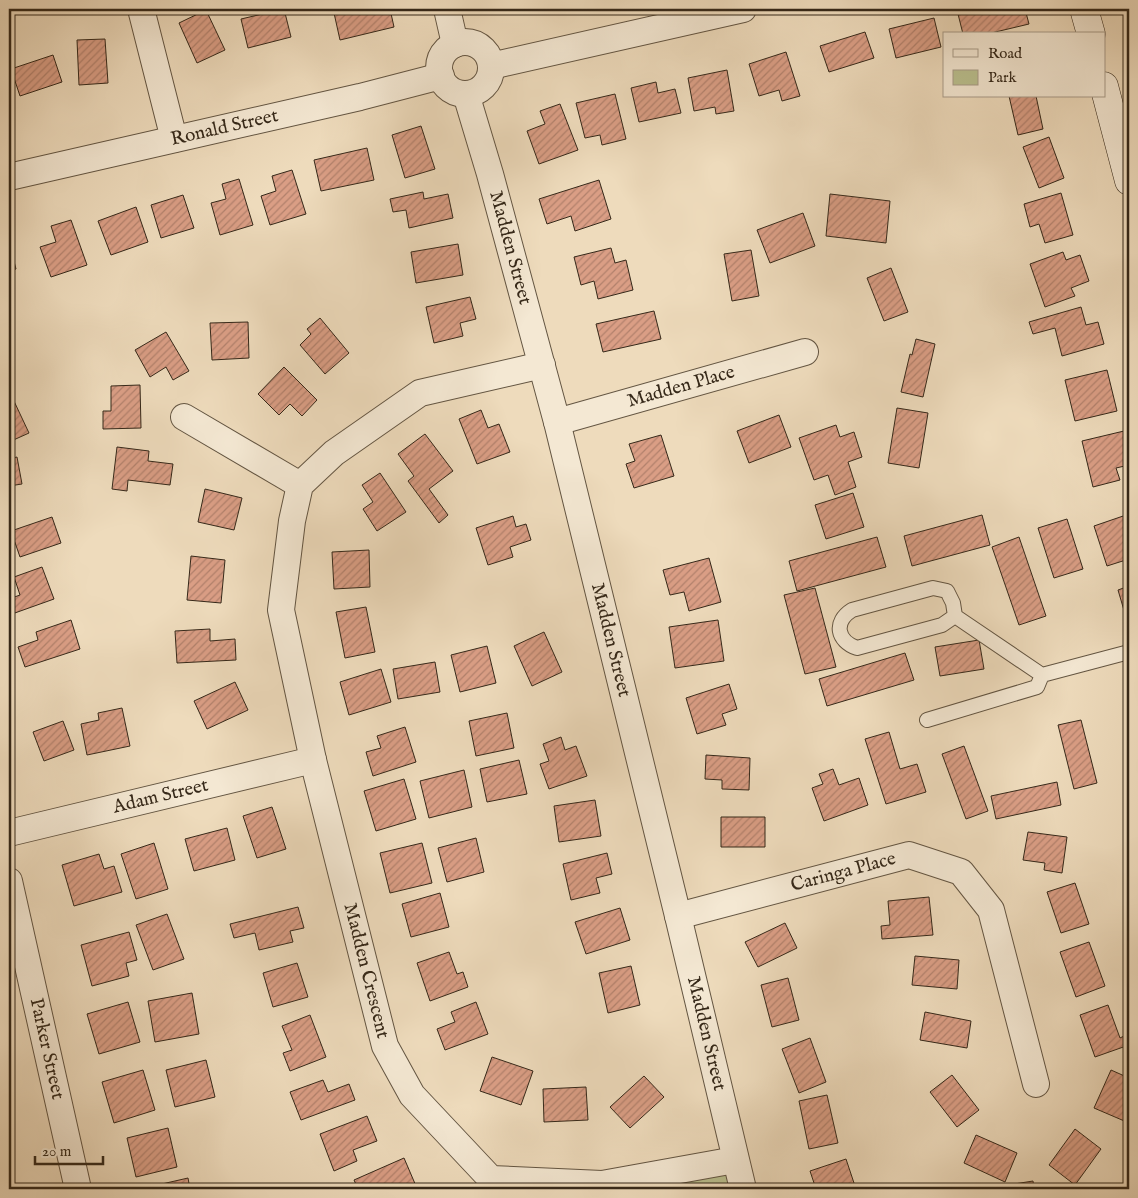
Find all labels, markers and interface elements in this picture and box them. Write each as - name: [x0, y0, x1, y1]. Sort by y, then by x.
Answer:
- legend: [943, 32, 1106, 98]
- text: Road: [988, 44, 1023, 63]
- text: Park: [988, 68, 1018, 87]
- street label: Ronald Street: [168, 104, 281, 152]
- street label: Madden Street: [483, 188, 537, 308]
- street label: Madden Place: [625, 360, 738, 414]
- street label: Madden Street: [585, 581, 636, 700]
- street label: Adam Street: [110, 773, 211, 820]
- street label: Caringa Place: [788, 847, 899, 898]
- street label: Madden Crescent: [337, 901, 395, 1041]
- street label: Madden Street: [681, 974, 731, 1094]
- street label: Parker Street: [24, 996, 70, 1102]
- scale bar: [35, 1133, 102, 1165]
- text: 20 m: [42, 1142, 72, 1161]

